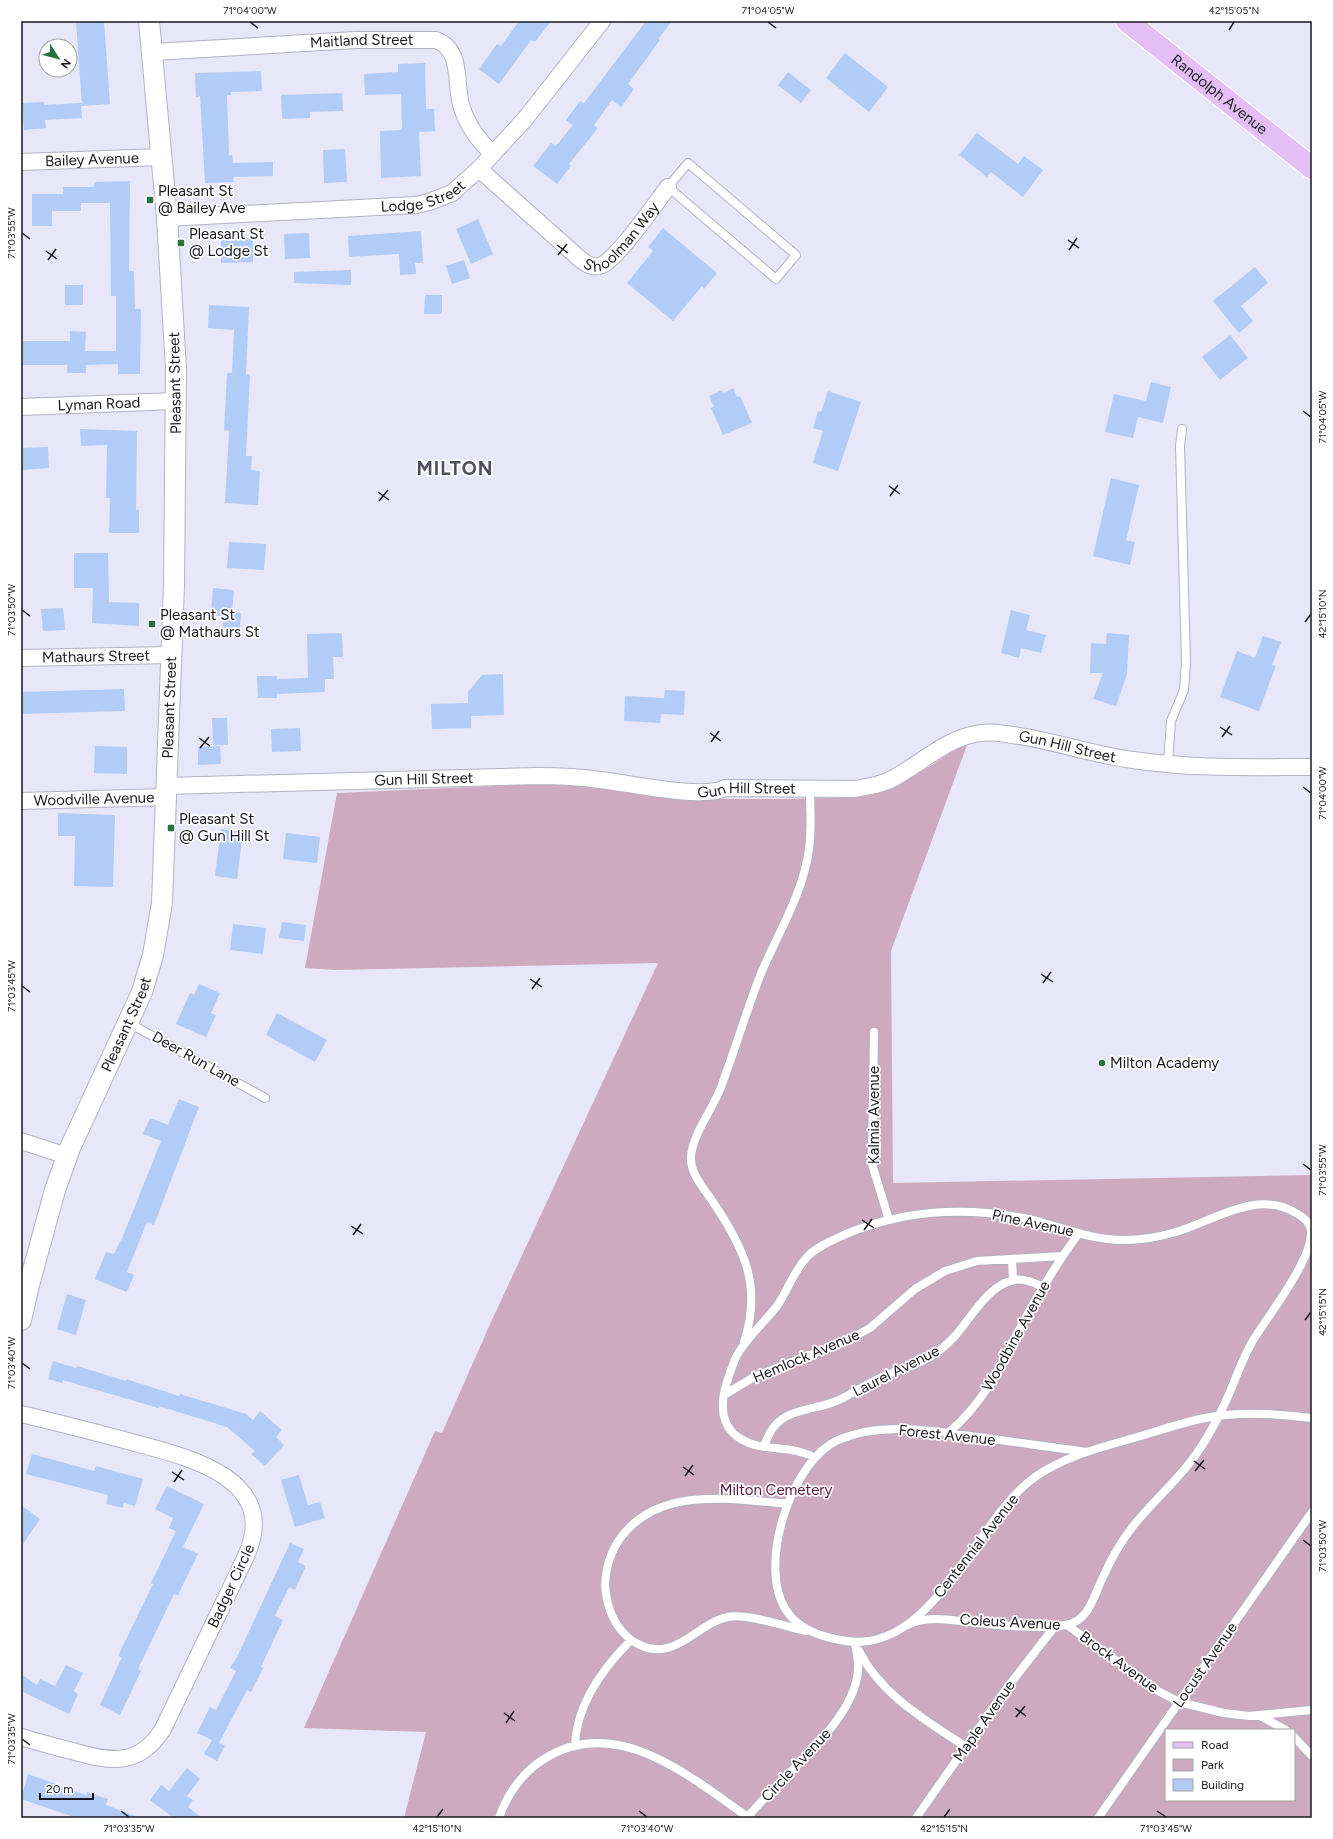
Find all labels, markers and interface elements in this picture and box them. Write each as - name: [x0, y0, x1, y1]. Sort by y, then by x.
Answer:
- text: 71°04'00"W: [223, 4, 277, 17]
- text: 71°04'05"W: [742, 4, 795, 17]
- text: 42°15'05"N: [1209, 4, 1259, 17]
- street label: Maitland Street: [309, 31, 414, 52]
- north arrow: [38, 38, 78, 78]
- street label: Randolph Avenue: [1168, 51, 1271, 138]
- text: N: [58, 56, 73, 71]
- street label: Bailey Avenue: [45, 149, 139, 170]
- street label: Lodge Street: [380, 176, 469, 216]
- place label: Pleasant St @ Bailey Ave: [158, 182, 246, 217]
- marker: Pleasant St @ Bailey Ave: [145, 195, 155, 205]
- street label: Shoolman Way: [581, 199, 663, 276]
- text: 71°03'55"W: [5, 207, 18, 259]
- place label: Pleasant St @ Lodge St: [189, 225, 269, 260]
- marker: Pleasant St @ Lodge St: [176, 238, 186, 248]
- street label: Pleasant Street: [165, 331, 185, 434]
- text: 71°04'05"W: [1316, 390, 1329, 443]
- street label: Lyman Road: [57, 393, 141, 415]
- district label: MILTON: [416, 457, 494, 480]
- text: 71°03'50"W: [5, 584, 18, 636]
- text: 42°15'10"N: [1316, 590, 1329, 638]
- place label: Pleasant St @ Mathaurs St: [160, 606, 260, 641]
- marker: Pleasant St @ Mathaurs St: [147, 619, 157, 629]
- street label: Mathaurs Street: [42, 646, 151, 667]
- street label: Pleasant Street: [158, 656, 180, 759]
- street label: Gun Hill Street: [1018, 727, 1118, 766]
- text: 71°04'00"W: [1316, 766, 1329, 820]
- street label: Gun Hill Street: [374, 769, 474, 789]
- street label: Gun Hill Street: [697, 779, 796, 801]
- street label: Woodville Avenue: [33, 788, 155, 810]
- place label: Pleasant St @ Gun Hill St: [179, 810, 270, 845]
- marker: Pleasant St @ Gun Hill St: [166, 823, 176, 833]
- text: 71°03'45"W: [5, 960, 18, 1012]
- street label: Pleasant Street: [97, 974, 155, 1075]
- street label: Deer Run Lane: [149, 1028, 243, 1090]
- place label: Milton Academy: [1110, 1054, 1219, 1072]
- marker: Milton Academy: [1097, 1058, 1107, 1068]
- street label: Kalmia Avenue: [865, 1066, 883, 1164]
- text: 71°03'55"W: [1316, 1144, 1329, 1196]
- street label: Pine Avenue: [990, 1206, 1076, 1240]
- street label: Woodbine Avenue: [978, 1278, 1054, 1394]
- text: 42°15'15"N: [1316, 1288, 1329, 1336]
- street label: Hemlock Avenue: [750, 1325, 862, 1387]
- text: 71°03'40"W: [5, 1336, 18, 1389]
- street label: Laurel Avenue: [850, 1341, 942, 1401]
- street label: Forest Avenue: [898, 1421, 996, 1449]
- park label: Milton Cemetery: [720, 1481, 832, 1499]
- street label: Centennial Avenue: [930, 1490, 1022, 1602]
- text: 71°03'50"W: [1316, 1520, 1329, 1572]
- street label: Badger Circle: [204, 1541, 258, 1631]
- street label: Coleus Avenue: [959, 1610, 1061, 1634]
- street label: Locust Avenue: [1169, 1619, 1241, 1711]
- street label: Brock Avenue: [1076, 1627, 1162, 1697]
- street label: Maple Avenue: [949, 1677, 1019, 1765]
- text: 71°03'35"W: [5, 1713, 18, 1765]
- street label: Circle Avenue: [758, 1725, 834, 1805]
- legend: [1165, 1729, 1295, 1801]
- text: Road: [1201, 1738, 1229, 1752]
- text: Park: [1201, 1758, 1224, 1772]
- scale bar: [40, 1775, 93, 1801]
- text: Building: [1201, 1778, 1244, 1792]
- text: 20 m: [46, 1782, 74, 1796]
- text: 71°03'35"W: [103, 1822, 155, 1835]
- text: 42°15'10"N: [413, 1822, 461, 1835]
- text: 71°03'40"W: [621, 1822, 674, 1835]
- text: 42°15'15"N: [920, 1822, 968, 1835]
- text: 71°03'45"W: [1140, 1822, 1192, 1835]

